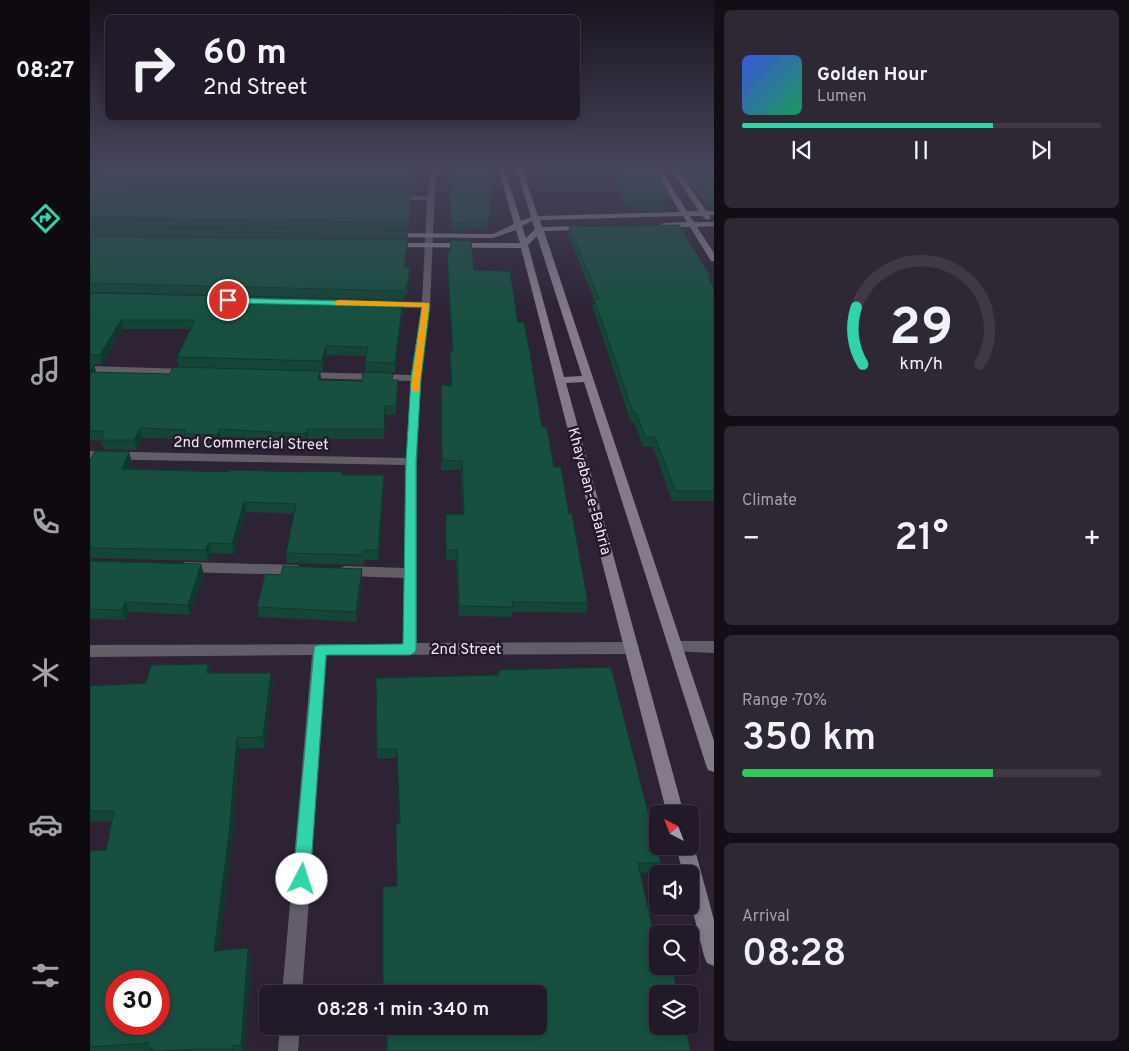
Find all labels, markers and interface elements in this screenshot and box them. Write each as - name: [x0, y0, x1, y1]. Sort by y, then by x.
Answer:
- text: 60 m: [203, 32, 287, 76]
- icon: right: [120, 35, 185, 100]
- text: 08:27: [16, 58, 74, 85]
- text: Golden Hour: [817, 63, 928, 87]
- text: 2nd Street: [203, 75, 307, 102]
- text: Lumen: [817, 87, 867, 107]
- icon: previous: [788, 136, 816, 164]
- icon: pause: [907, 136, 935, 164]
- icon: next: [1027, 136, 1055, 164]
- icon: directions: [28, 201, 63, 236]
- pin: [207, 279, 249, 321]
- icon: arrive: [214, 286, 242, 314]
- text: 29: [890, 297, 953, 363]
- icon: music: [28, 353, 63, 388]
- text: km/h: [900, 353, 943, 376]
- street label: Khayaban-e-Bahria: [562, 426, 615, 557]
- street label: 2nd Commercial Street: [173, 434, 329, 455]
- text: Climate: [742, 491, 797, 511]
- icon: phone: [28, 504, 63, 539]
- text: 21°: [895, 515, 948, 564]
- text: −: [742, 522, 760, 558]
- text: +: [1083, 522, 1101, 558]
- street label: 2nd Street: [430, 641, 502, 660]
- icon: climate: [28, 655, 63, 690]
- text: Range · 70%: [742, 691, 827, 711]
- text: 350 km: [742, 715, 876, 764]
- north arrow: [649, 805, 699, 855]
- map controls: [649, 805, 699, 1035]
- icon: car: [28, 807, 63, 842]
- position arrow: [275, 852, 327, 904]
- button: sound: [649, 865, 699, 915]
- text: Arrival: [742, 907, 790, 927]
- button: search: [649, 925, 699, 975]
- text: 08:28: [742, 931, 846, 980]
- icon: filters: [28, 958, 63, 993]
- speed limit sign: 30: [105, 970, 170, 1035]
- button: layers: [649, 985, 699, 1035]
- text: 08:28 · 1 min · 340 m: [317, 998, 489, 1022]

